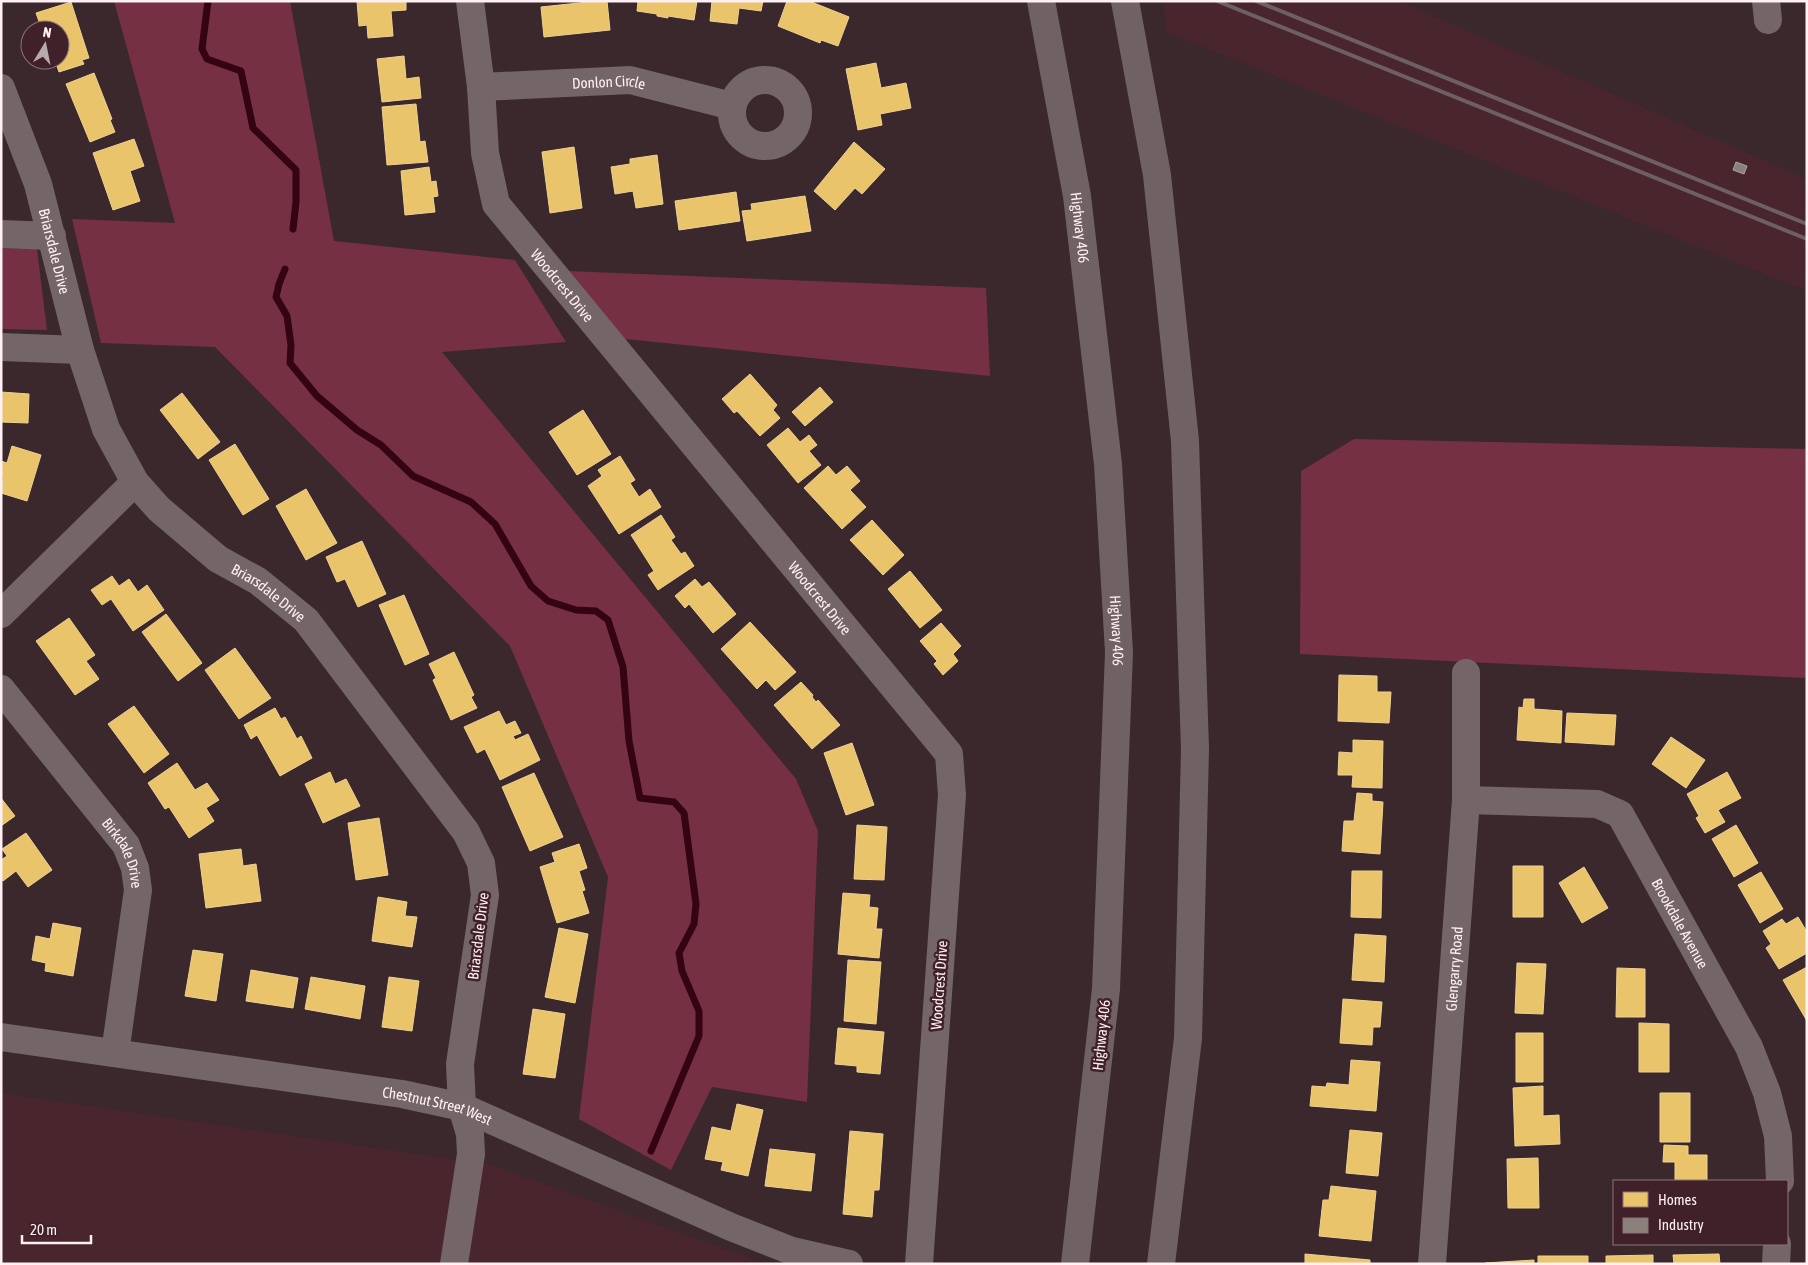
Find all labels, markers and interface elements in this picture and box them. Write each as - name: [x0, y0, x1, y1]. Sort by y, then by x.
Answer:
- north arrow: [20, 20, 70, 70]
- text: N: [42, 24, 53, 41]
- street label: Donlon Circle: [572, 72, 648, 92]
- street label: Highway 406: [1068, 191, 1093, 264]
- street label: Briarsdale Drive: [36, 206, 74, 296]
- street label: Woodcrest Drive: [528, 245, 598, 325]
- street label: Woodcrest Drive: [785, 558, 855, 638]
- street label: Briarsdale Drive: [229, 560, 309, 625]
- street label: Highway 406: [1107, 595, 1127, 666]
- street label: Birkdale Drive: [99, 814, 146, 889]
- street label: Brookdale Avenue: [1649, 875, 1712, 971]
- street label: Briarsdale Drive: [464, 891, 492, 980]
- street label: Glengarry Road: [1442, 926, 1465, 1012]
- street label: Woodcrest Drive: [927, 940, 951, 1030]
- street label: Highway 406: [1089, 999, 1113, 1071]
- street label: Chestnut Street West: [381, 1083, 495, 1128]
- legend: [1613, 1180, 1788, 1245]
- text: Homes: [1658, 1191, 1697, 1208]
- scale bar: [22, 1212, 91, 1244]
- text: Industry: [1658, 1216, 1704, 1233]
- text: 20 m: [30, 1221, 57, 1238]

